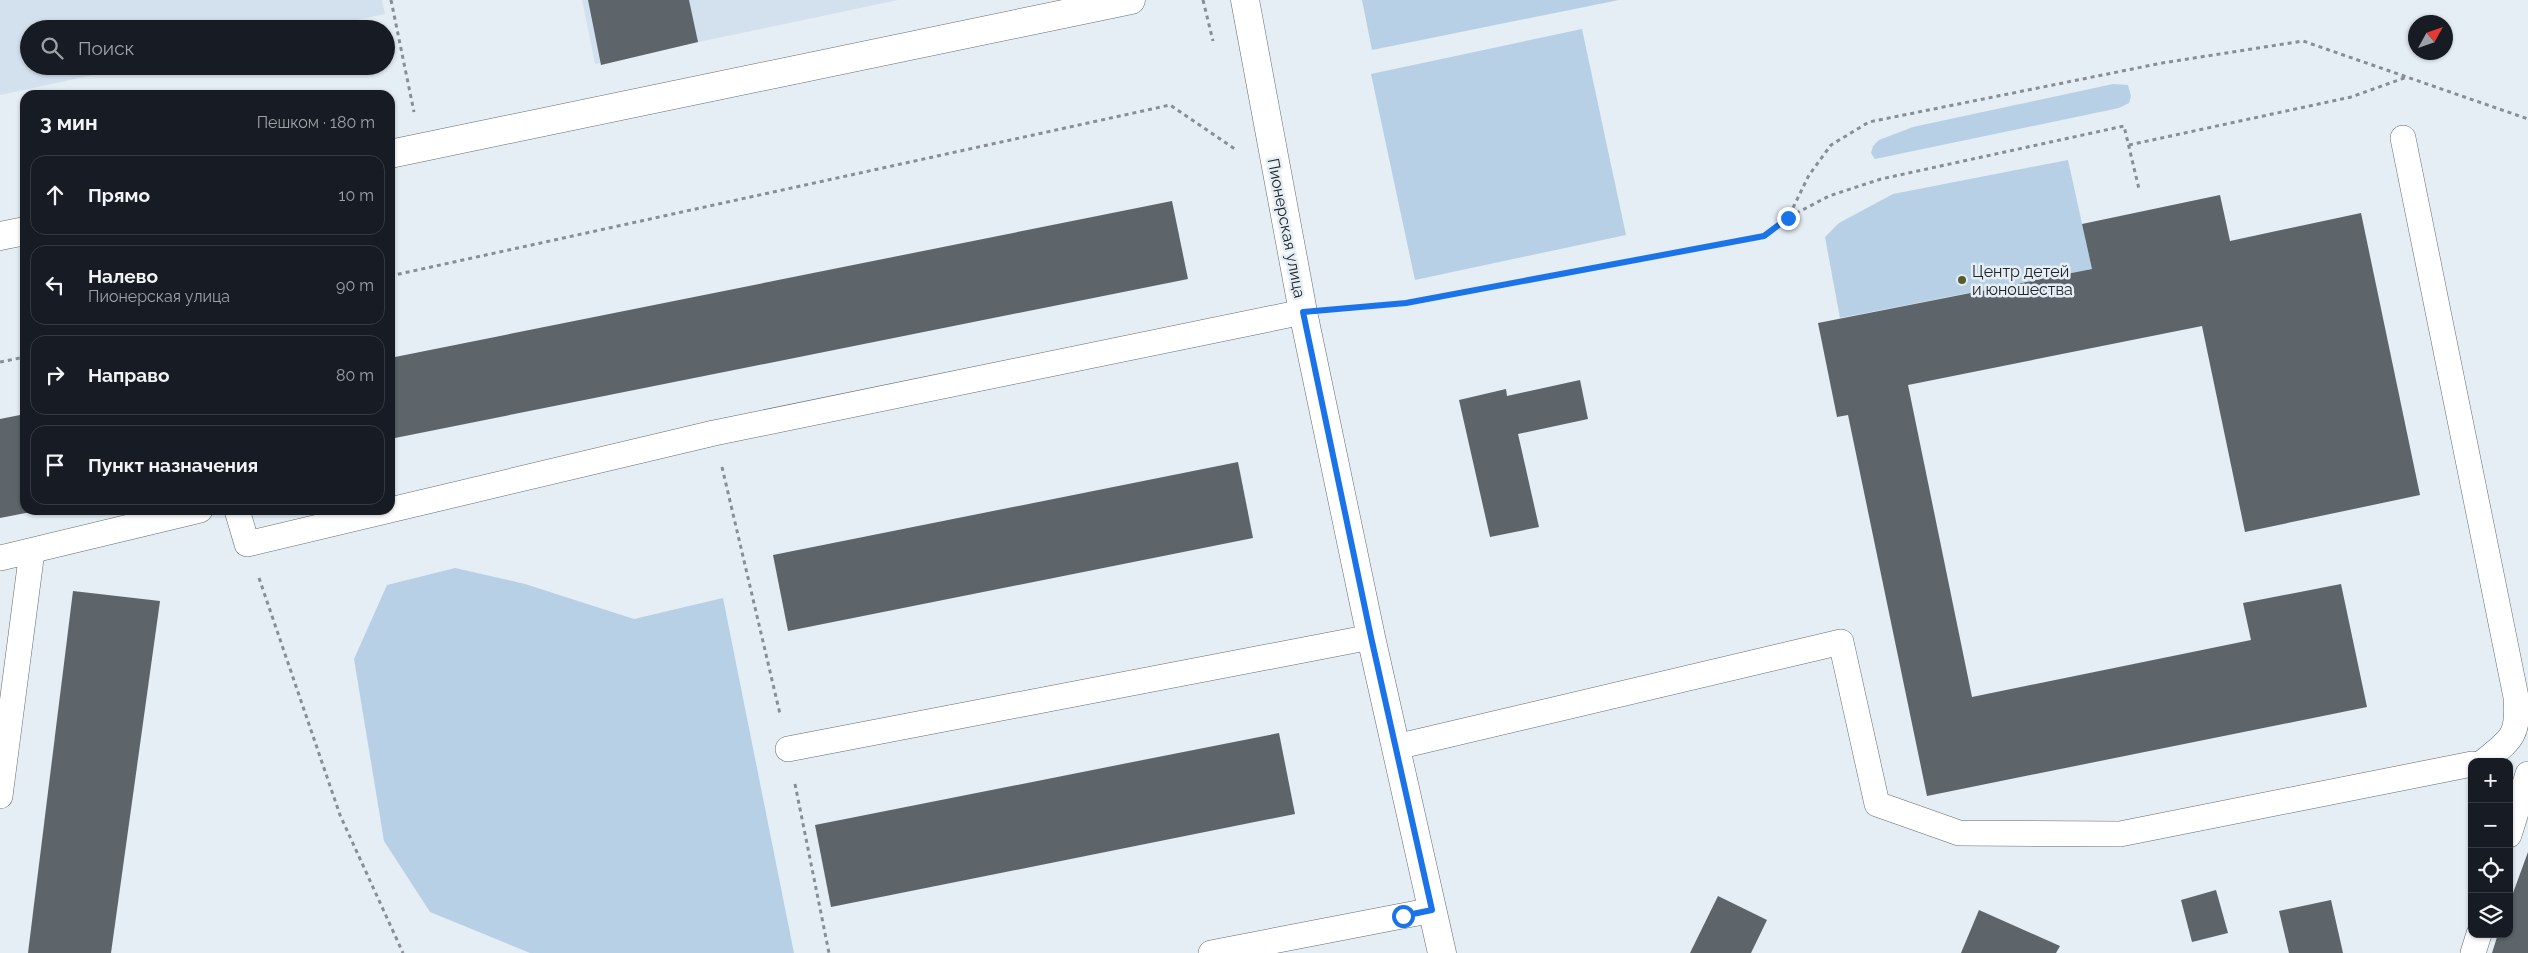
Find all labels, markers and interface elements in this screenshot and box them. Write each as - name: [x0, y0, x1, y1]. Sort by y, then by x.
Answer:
- north arrow: [2408, 15, 2453, 60]
- search box: [20, 20, 395, 75]
- icon: search: [38, 34, 66, 62]
- text: Поиск: [78, 37, 134, 59]
- text: 3 мин: [40, 110, 98, 135]
- text: Пешком · 180 m: [257, 113, 375, 132]
- street label: Пионерская улица: [1264, 157, 1309, 300]
- icon: ahead: [41, 181, 69, 209]
- text: Прямо: [88, 184, 150, 206]
- text: 10 m: [339, 186, 374, 205]
- route end: [1777, 207, 1800, 230]
- place label: Центр детей и юношества: [1972, 262, 2073, 299]
- text: Налево: [88, 265, 158, 287]
- icon: left: [41, 271, 69, 299]
- marker: Центр детей и юношества: [1956, 274, 1968, 286]
- text: 90 m: [336, 276, 374, 295]
- text: Пионерская улица: [88, 287, 230, 306]
- icon: right: [41, 361, 69, 389]
- text: Направо: [88, 364, 169, 386]
- text: 80 m: [336, 366, 374, 385]
- icon: arrive: [41, 451, 69, 479]
- text: Пункт назначения: [88, 454, 258, 476]
- map controls: [2468, 758, 2513, 938]
- button: +: [2468, 758, 2513, 803]
- button: −: [2468, 803, 2513, 848]
- button: locate: [2468, 848, 2513, 893]
- button: layers: [2468, 893, 2513, 938]
- route start: [1392, 905, 1415, 928]

